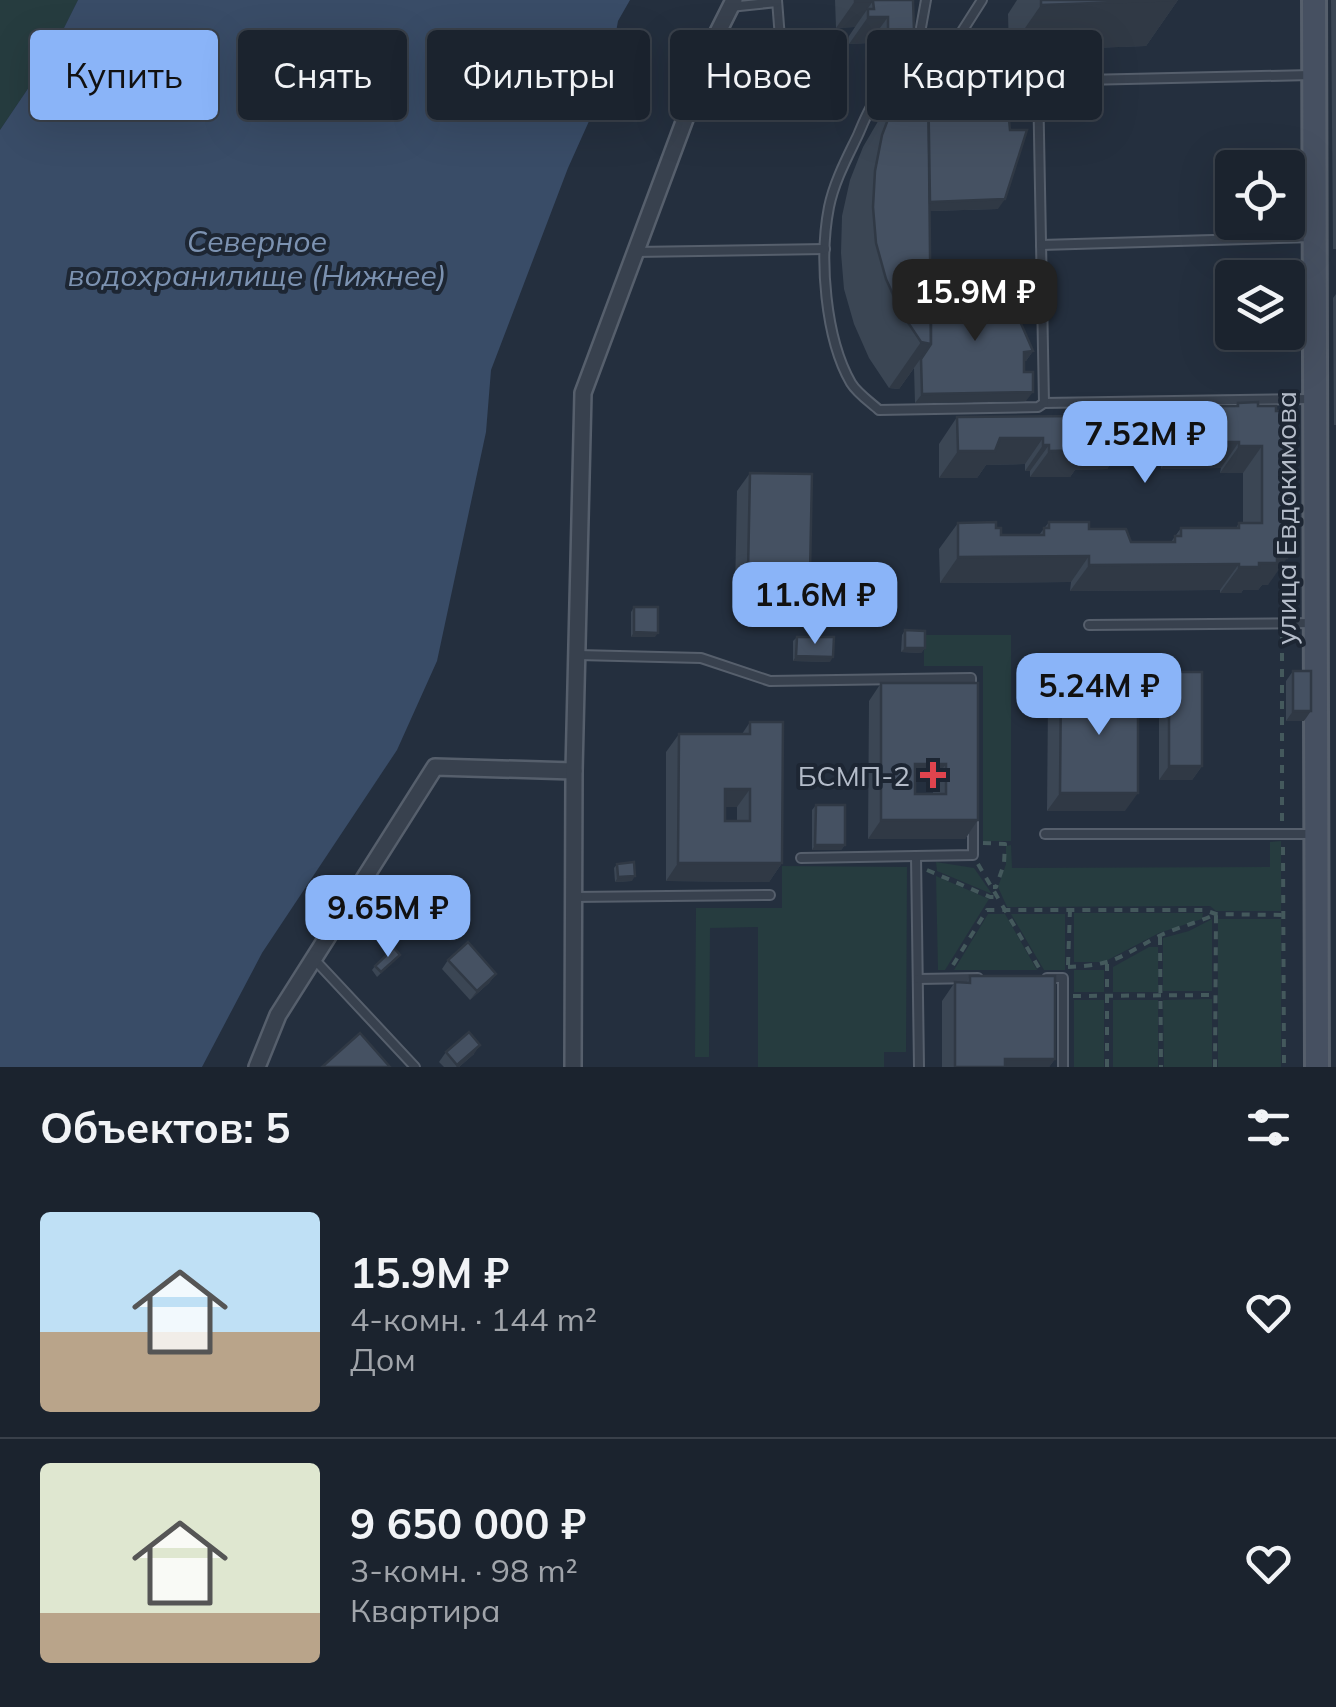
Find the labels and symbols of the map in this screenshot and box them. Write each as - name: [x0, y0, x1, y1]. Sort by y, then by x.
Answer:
- water label: Северное водохранилище (Нижнее): [68, 222, 446, 294]
- pin: 15.9M ₽: [883, 259, 1067, 344]
- street label: улица Евдокимова: [1268, 391, 1303, 645]
- pin: 7.52M ₽: [1053, 401, 1237, 486]
- pin: 11.6M ₽: [723, 562, 907, 647]
- pin: 5.24M ₽: [1007, 653, 1191, 738]
- place label: БСМП-2: [798, 758, 910, 793]
- marker: БСМП-2: [920, 762, 946, 788]
- pin: 9.65M ₽: [296, 875, 480, 960]

